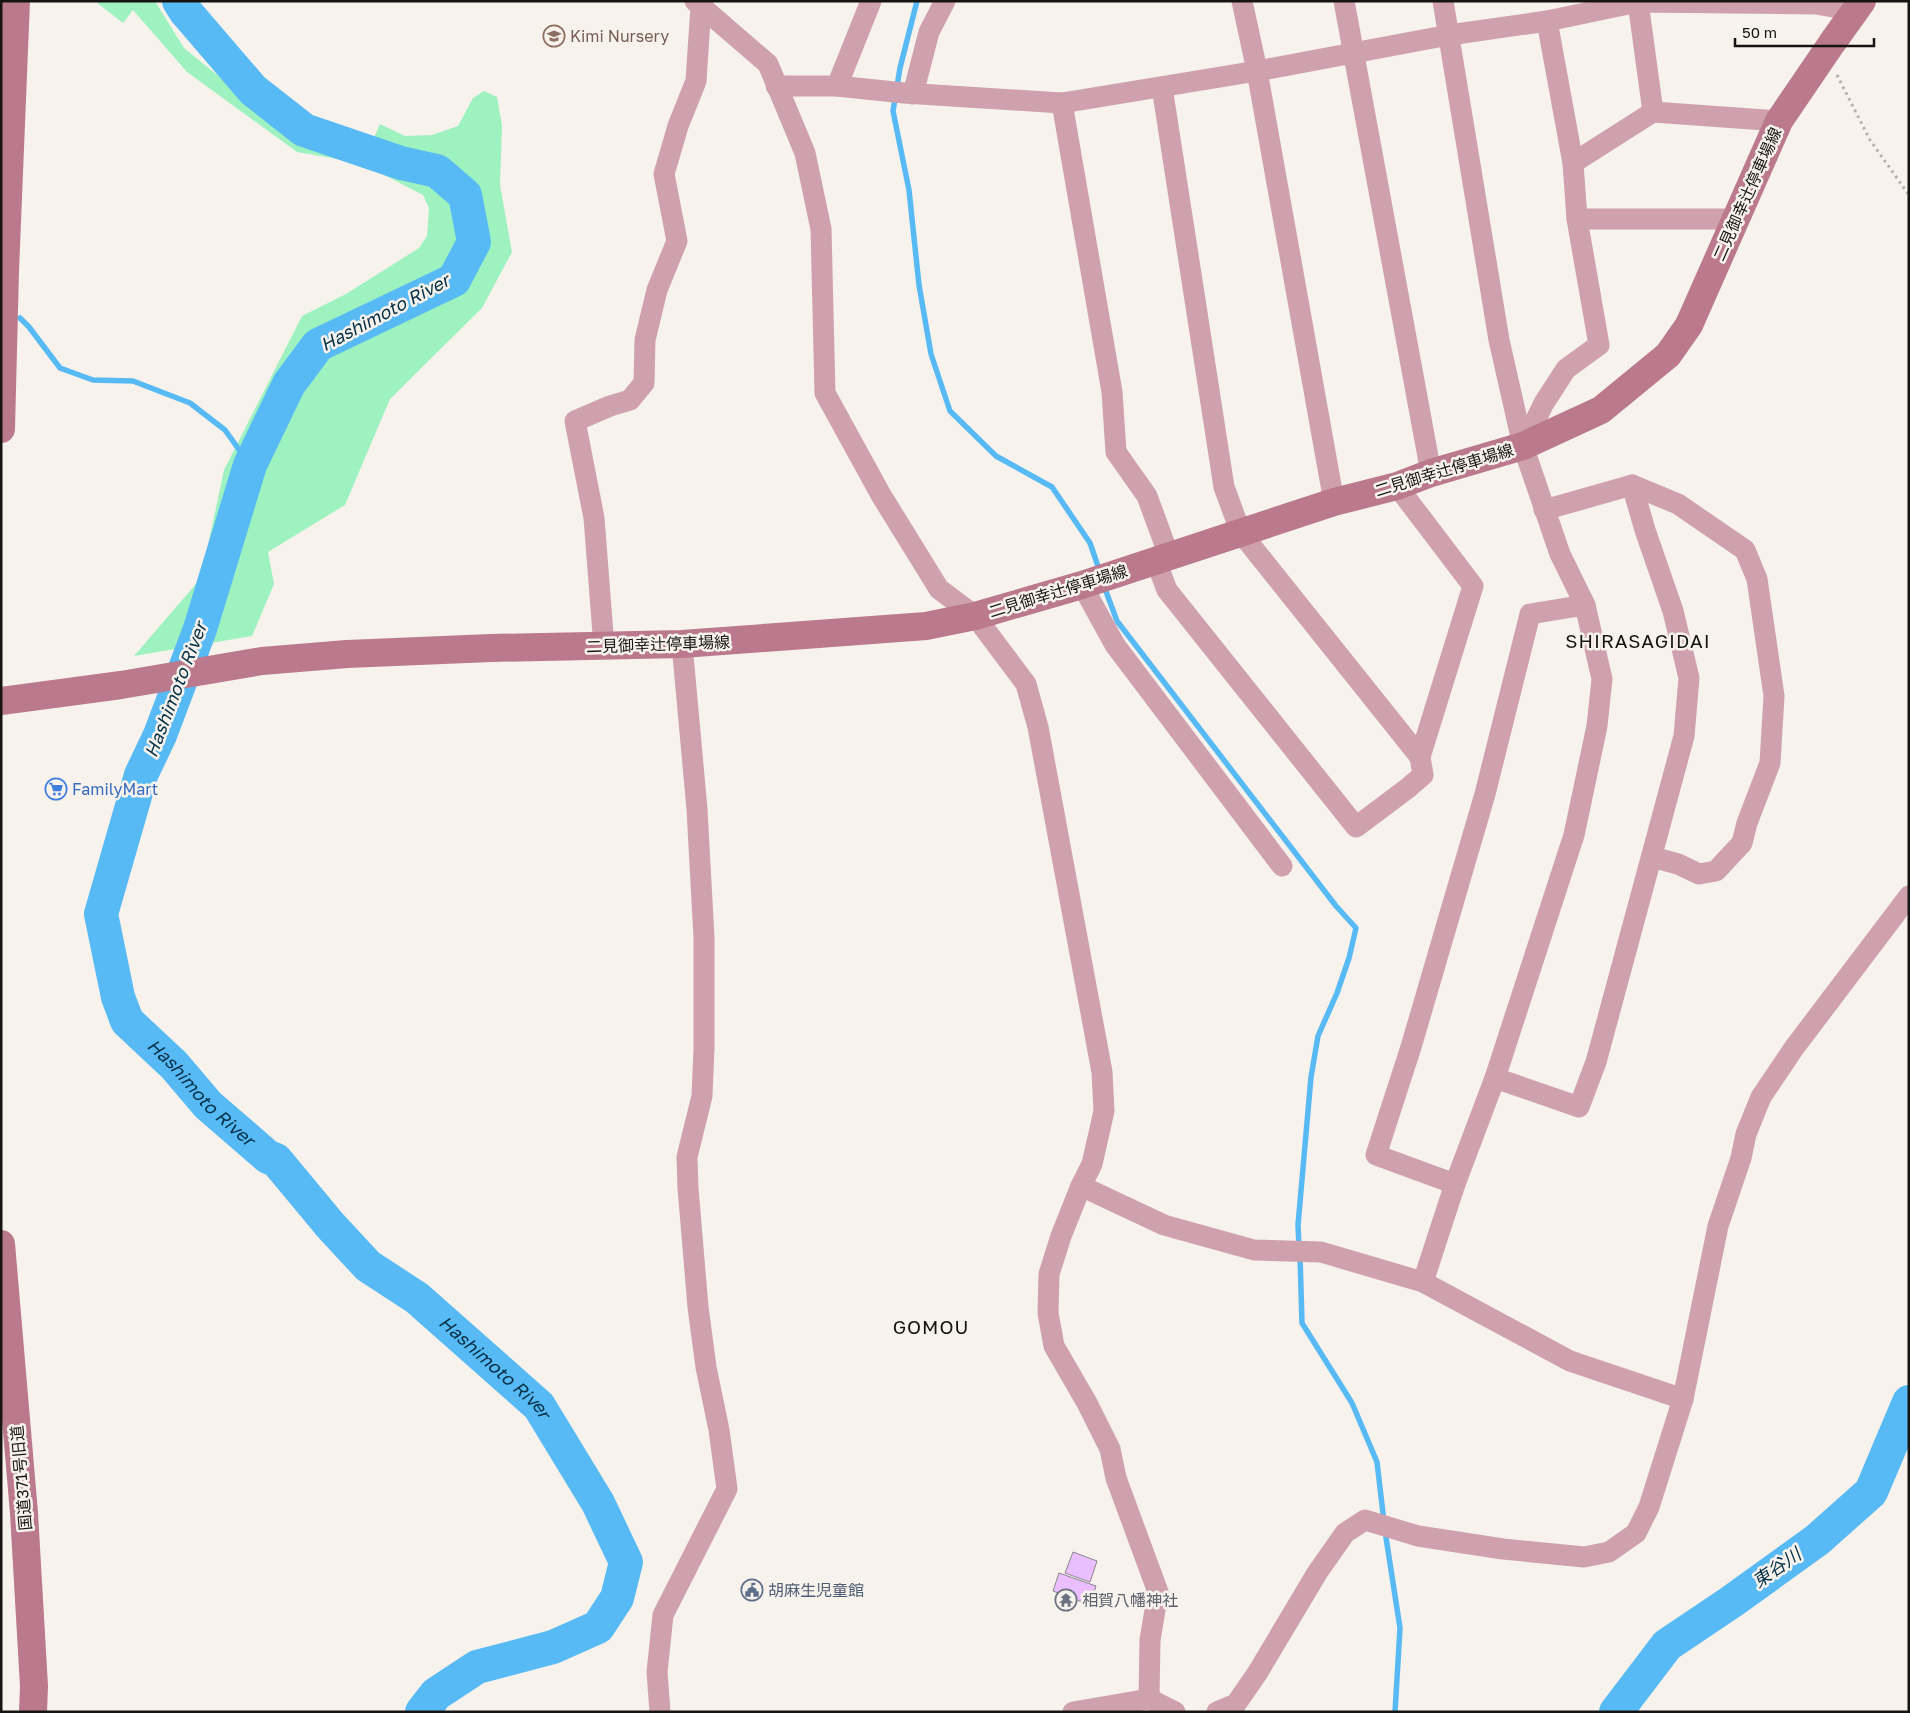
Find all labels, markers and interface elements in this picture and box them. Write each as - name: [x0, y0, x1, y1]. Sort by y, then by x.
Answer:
- scale bar: [1735, 15, 1874, 47]
- text: 50 m: [1742, 23, 1777, 41]
- school or university icon: Kimi Nursery: [542, 24, 566, 48]
- place label: Kimi Nursery: [570, 26, 669, 46]
- street label: 二見御幸辻停車場線: [1709, 124, 1785, 264]
- water label: Hashimoto River: [316, 267, 455, 355]
- street label: 二見御幸辻停車場線: [1372, 439, 1516, 501]
- street label: 二見御幸辻停車場線: [986, 560, 1130, 622]
- water label: Hashimoto River: [139, 616, 212, 760]
- district label: SHIRASAGIDAI: [1565, 629, 1711, 652]
- street label: 二見御幸辻停車場線: [586, 631, 730, 657]
- supermarket icon: FamilyMart: [44, 777, 68, 801]
- place label: FamilyMart: [72, 779, 158, 799]
- water label: Hashimoto River: [143, 1034, 262, 1152]
- water label: Hashimoto River: [435, 1311, 557, 1425]
- district label: GOMOU: [893, 1315, 969, 1338]
- street label: 国道371号旧道: [6, 1425, 36, 1531]
- water label: 東谷川: [1748, 1542, 1806, 1592]
- public building icon: 胡麻生児童館: [740, 1578, 764, 1602]
- place label: 胡麻生児童館: [768, 1580, 864, 1600]
- temple icon: 相賀八幡神社: [1054, 1588, 1078, 1612]
- place label: 相賀八幡神社: [1082, 1590, 1178, 1610]

